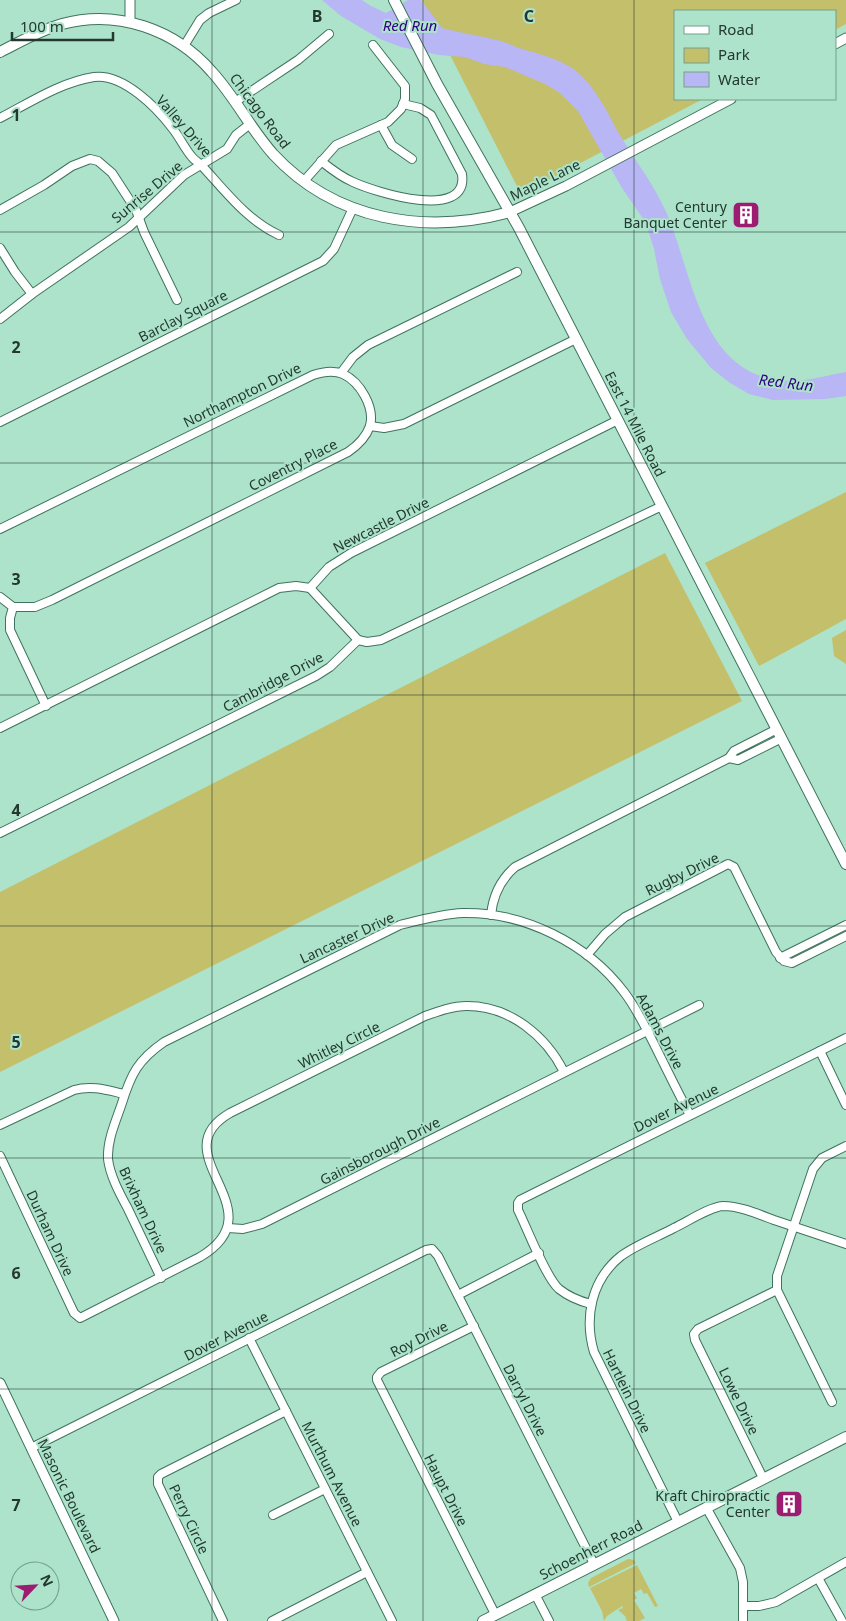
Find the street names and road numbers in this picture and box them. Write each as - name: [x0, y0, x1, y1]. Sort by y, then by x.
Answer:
- street label: Chicago Road: [226, 69, 295, 152]
- street label: Valley Drive: [152, 91, 217, 161]
- street label: Maple Lane: [506, 154, 583, 205]
- street label: Sunrise Drive: [107, 156, 186, 227]
- street label: Barclay Square: [135, 285, 231, 346]
- street label: Northampton Drive: [180, 358, 304, 431]
- street label: East 14 Mile Road: [601, 368, 670, 480]
- street label: Coventry Place: [245, 434, 340, 495]
- street label: Newcastle Drive: [330, 492, 432, 557]
- street label: Cambridge Drive: [219, 647, 326, 716]
- street label: Rugby Drive: [642, 847, 722, 900]
- street label: Lancaster Drive: [296, 907, 397, 968]
- street label: Adams Drive: [632, 989, 688, 1072]
- street label: Whitley Circle: [295, 1017, 383, 1072]
- street label: Dover Avenue: [630, 1079, 721, 1136]
- street label: Gainsborough Drive: [317, 1112, 443, 1189]
- street label: Brixham Drive: [115, 1163, 172, 1256]
- street label: Durham Drive: [22, 1187, 79, 1279]
- street label: Dover Avenue: [180, 1306, 271, 1365]
- street label: Roy Drive: [387, 1316, 451, 1361]
- street label: Hartlein Drive: [599, 1346, 656, 1436]
- street label: Darryl Drive: [499, 1360, 552, 1439]
- street label: Lowe Drive: [715, 1364, 764, 1438]
- street label: Murthum Avenue: [298, 1418, 367, 1530]
- street label: Masonic Boulevard: [34, 1435, 105, 1556]
- street label: Haupt Drive: [420, 1450, 473, 1529]
- street label: Perry Circle: [165, 1481, 214, 1557]
- street label: Schoenherr Road: [536, 1515, 646, 1584]

